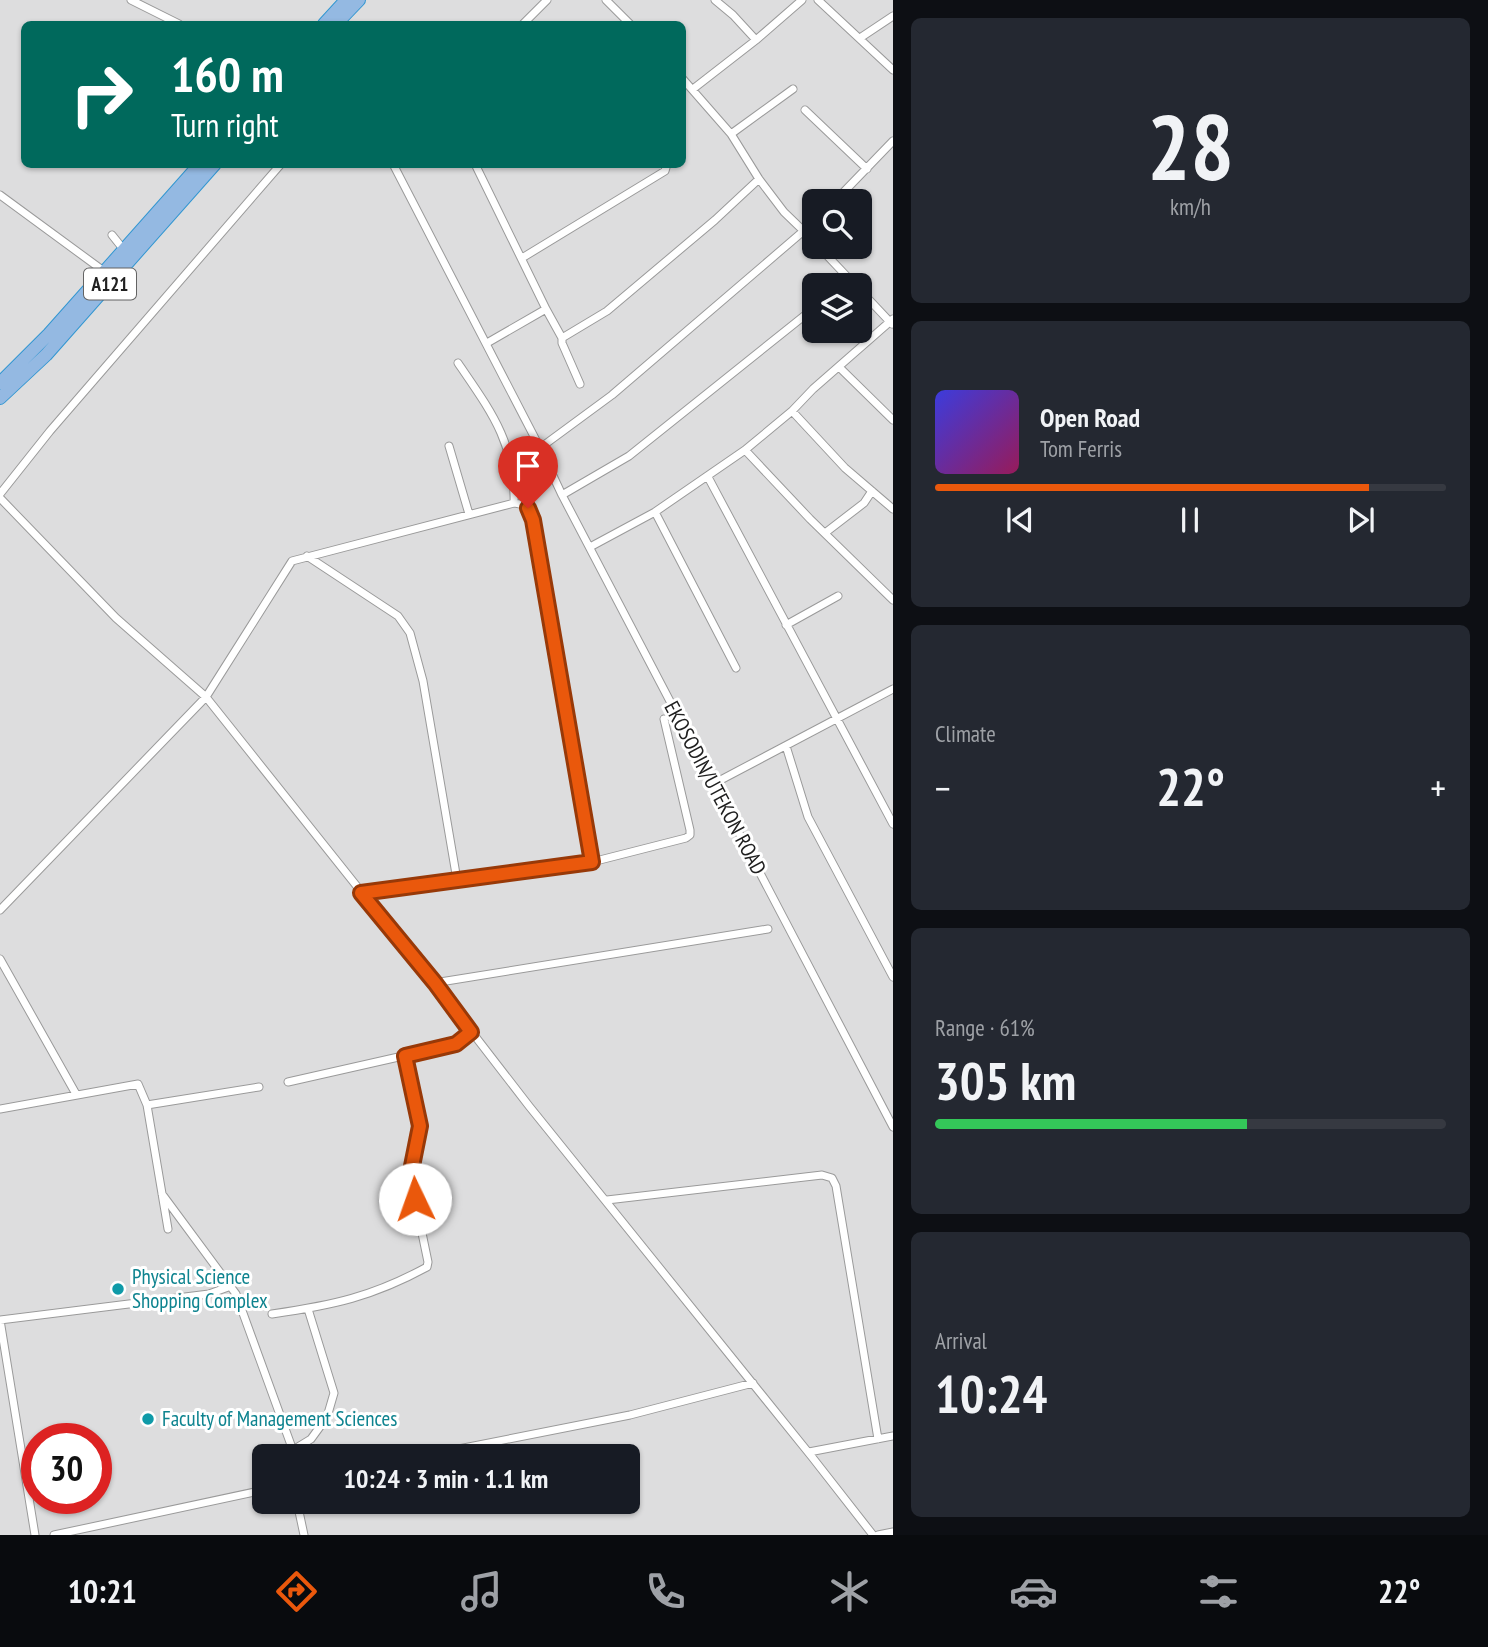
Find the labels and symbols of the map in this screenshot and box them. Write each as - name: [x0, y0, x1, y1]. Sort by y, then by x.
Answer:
- road number: A121: [84, 268, 136, 300]
- pin: [498, 436, 558, 508]
- street label: EKOSODIN/UTEKON ROAD: [658, 696, 773, 879]
- position arrow: [378, 1162, 452, 1236]
- place label: Physical Science Shopping Complex: [132, 1263, 268, 1314]
- marker: Physical Science Shopping Complex: [110, 1281, 126, 1297]
- place label: Faculty of Management Sciences: [162, 1405, 397, 1432]
- marker: Faculty of Management Sciences: [140, 1411, 156, 1427]
- speed limit sign: 30: [21, 1423, 112, 1514]

